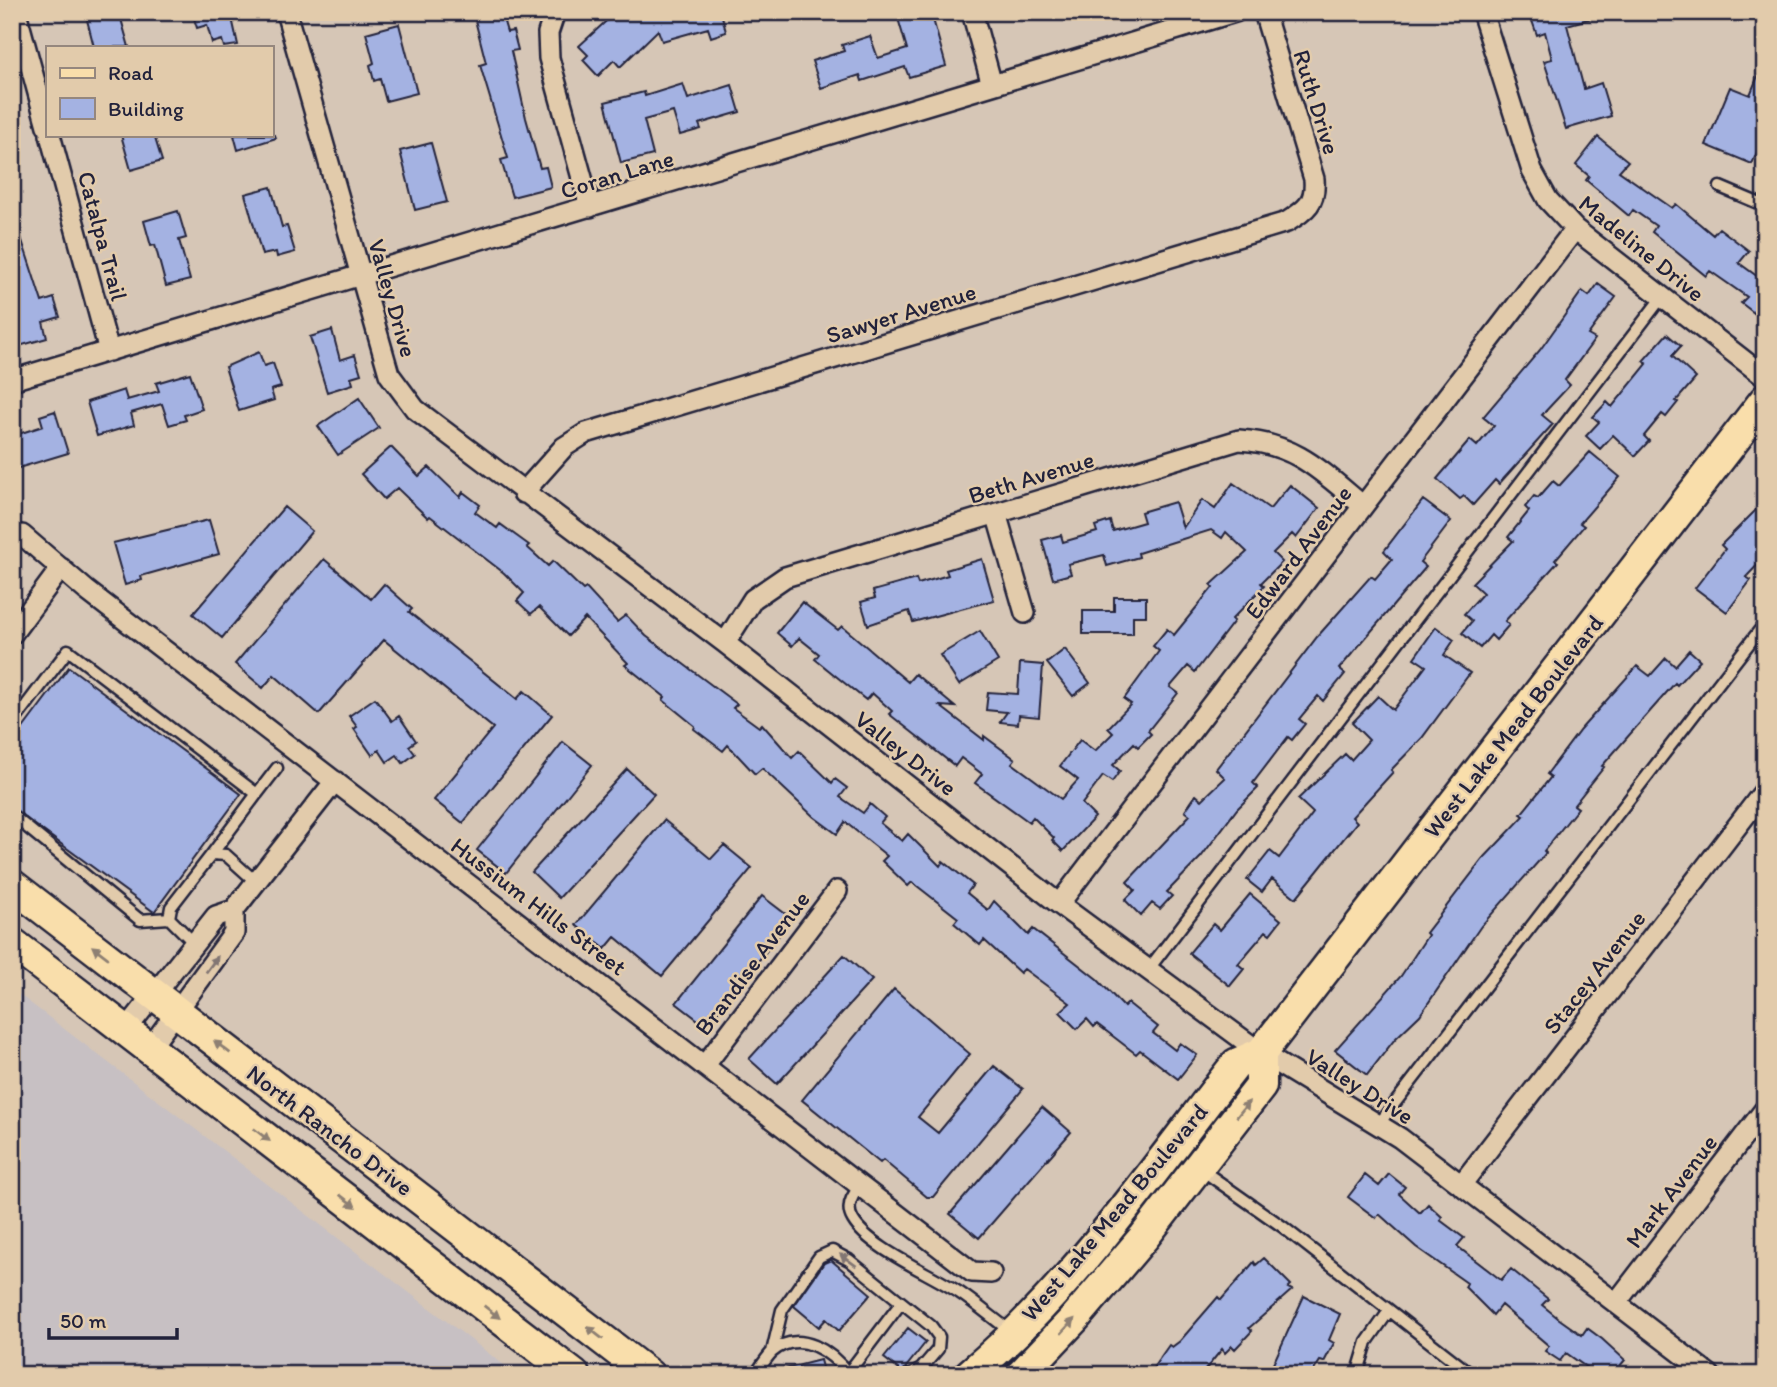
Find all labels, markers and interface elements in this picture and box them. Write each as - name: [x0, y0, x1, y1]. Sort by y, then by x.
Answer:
- legend: [46, 46, 273, 136]
- street label: Ruth Drive: [1287, 46, 1347, 158]
- text: Road: [108, 60, 154, 85]
- text: Building: [108, 96, 184, 121]
- street label: Coran Lane: [557, 143, 677, 205]
- street label: Catalpa Trail: [72, 168, 134, 304]
- street label: Madeline Drive: [1573, 188, 1711, 308]
- street label: Valley Drive: [362, 236, 424, 360]
- street label: Sawyer Avenue: [823, 276, 979, 350]
- street label: Beth Avenue: [965, 444, 1097, 510]
- street label: Edward Avenue: [1238, 479, 1358, 625]
- street label: West Lake Mead Boulevard: [1417, 609, 1609, 843]
- street label: Valley Drive: [849, 704, 963, 802]
- street label: Hussium Hills Street: [445, 831, 633, 981]
- street label: Brandise Avenue: [688, 885, 816, 1041]
- street label: Stacey Avenue: [1537, 904, 1651, 1040]
- one-way arrow: [91, 945, 109, 960]
- one-way arrow: [205, 955, 219, 973]
- one-way arrow: [213, 1041, 231, 1055]
- street label: Valley Drive: [1301, 1042, 1419, 1130]
- street label: North Rancho Drive: [241, 1058, 419, 1202]
- street label: West Lake Mead Boulevard: [1014, 1097, 1214, 1327]
- one-way arrow: [1235, 1101, 1250, 1119]
- one-way arrow: [253, 1127, 271, 1141]
- street label: Mark Avenue: [1619, 1128, 1723, 1254]
- one-way arrow: [339, 1193, 357, 1207]
- one-way arrow: [839, 1253, 857, 1267]
- scale bar: [49, 1296, 177, 1340]
- one-way arrow: [483, 1305, 501, 1320]
- text: 50 m: [60, 1308, 107, 1333]
- one-way arrow: [1060, 1317, 1076, 1335]
- one-way arrow: [586, 1326, 604, 1341]

